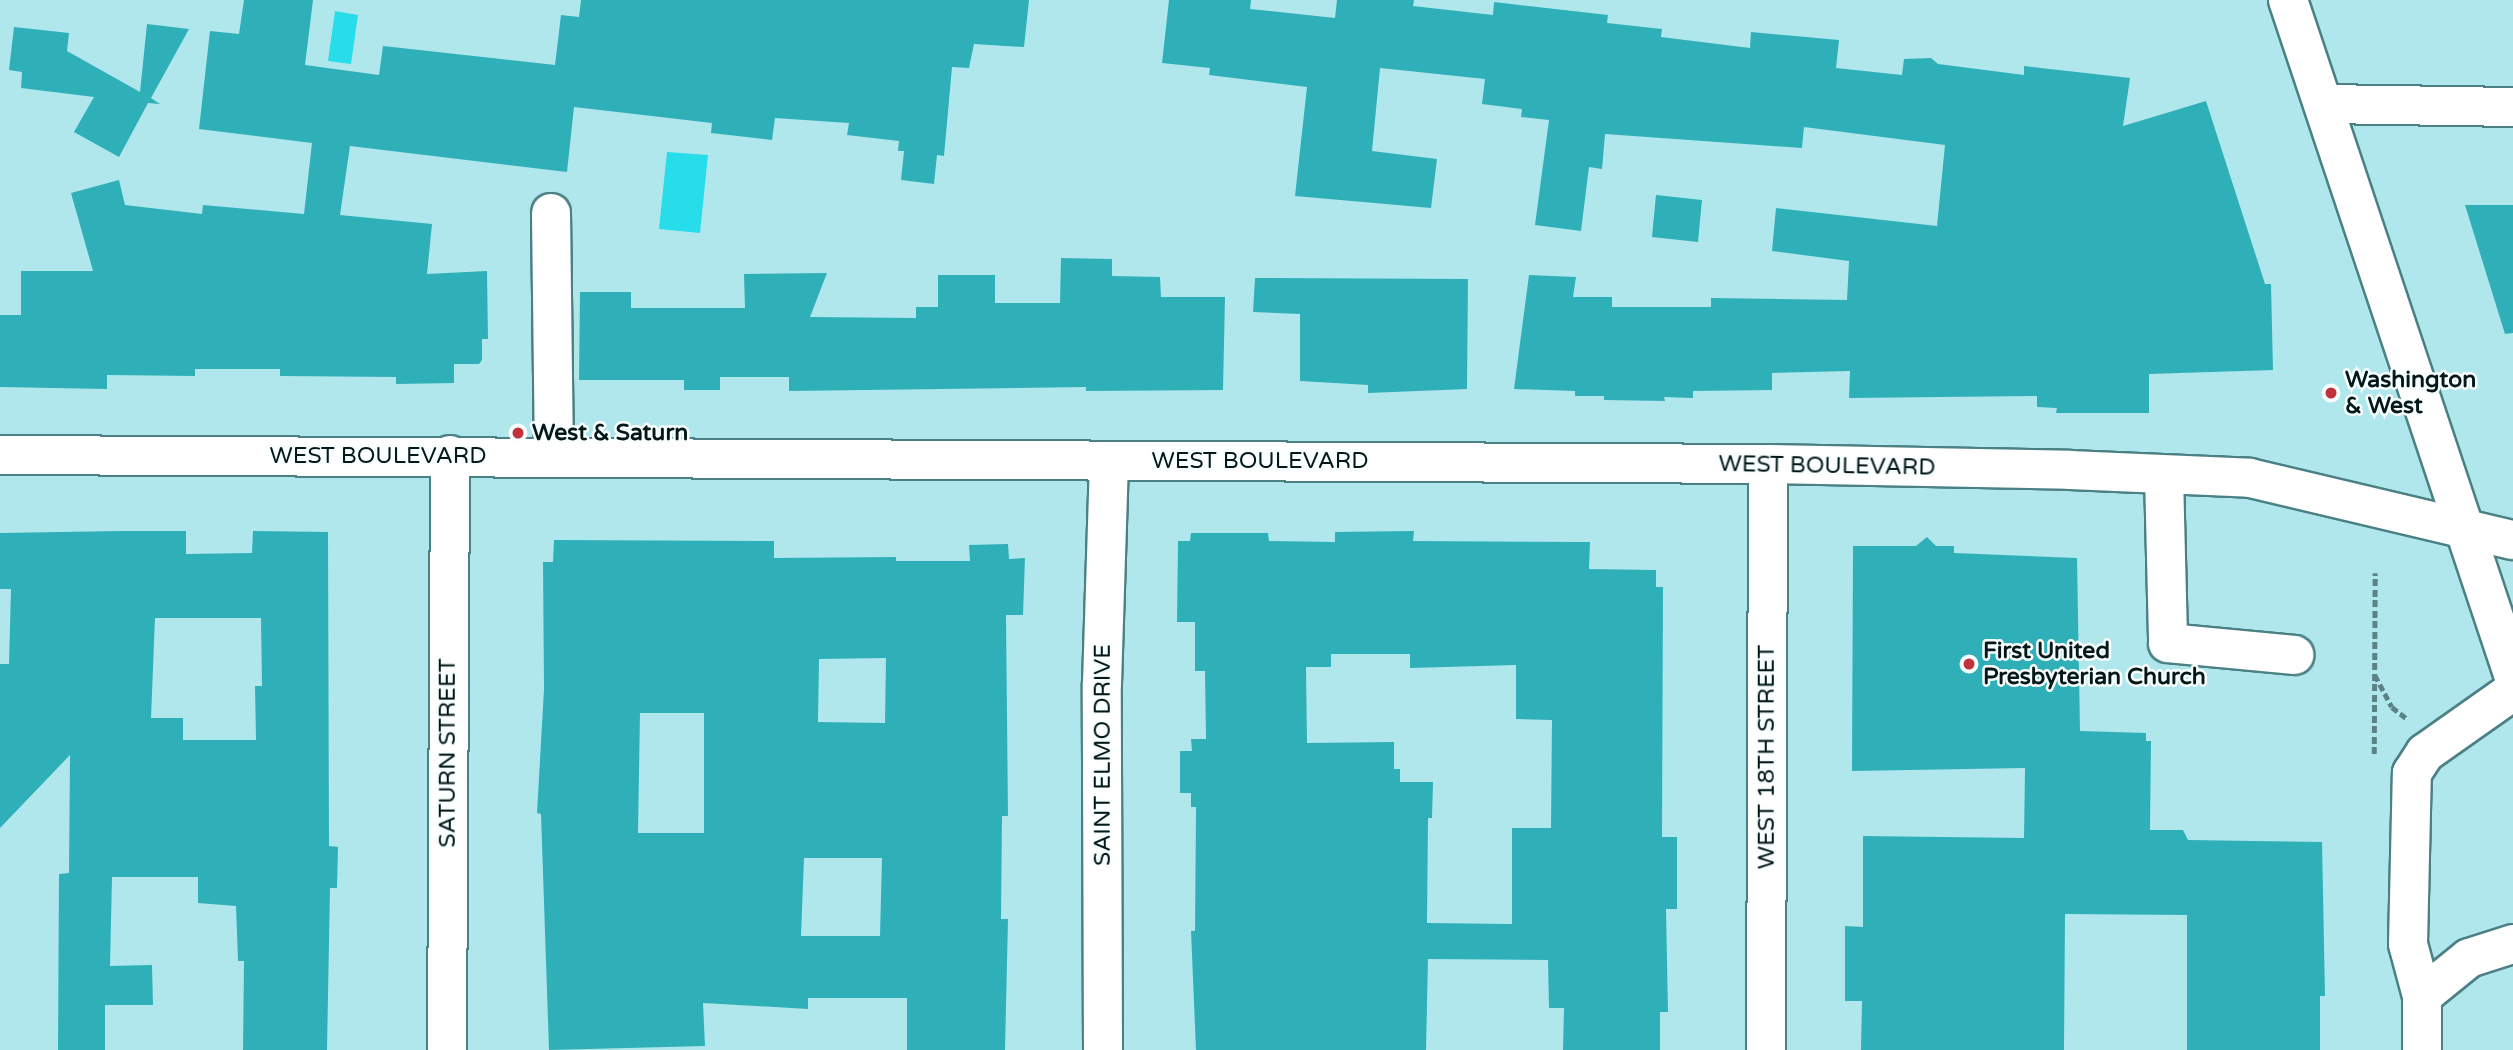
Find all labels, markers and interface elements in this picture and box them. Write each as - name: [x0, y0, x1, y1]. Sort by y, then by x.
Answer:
- place label: Washington & West: [2345, 366, 2476, 420]
- marker: Washington & West: [2323, 385, 2339, 401]
- place label: West & Saturn: [532, 419, 688, 447]
- marker: West & Saturn: [510, 425, 526, 441]
- street label: WEST BOULEVARD: [270, 442, 486, 470]
- street label: WEST BOULEVARD: [1152, 447, 1368, 475]
- street label: WEST BOULEVARD: [1718, 450, 1936, 482]
- place label: First United Presbyterian Church: [1983, 637, 2206, 691]
- street label: SAINT ELMO DRIVE: [1089, 644, 1117, 866]
- street label: WEST 18TH STREET: [1753, 645, 1781, 869]
- marker: First United Presbyterian Church: [1961, 656, 1977, 672]
- street label: SATURN STREET: [434, 658, 462, 848]

